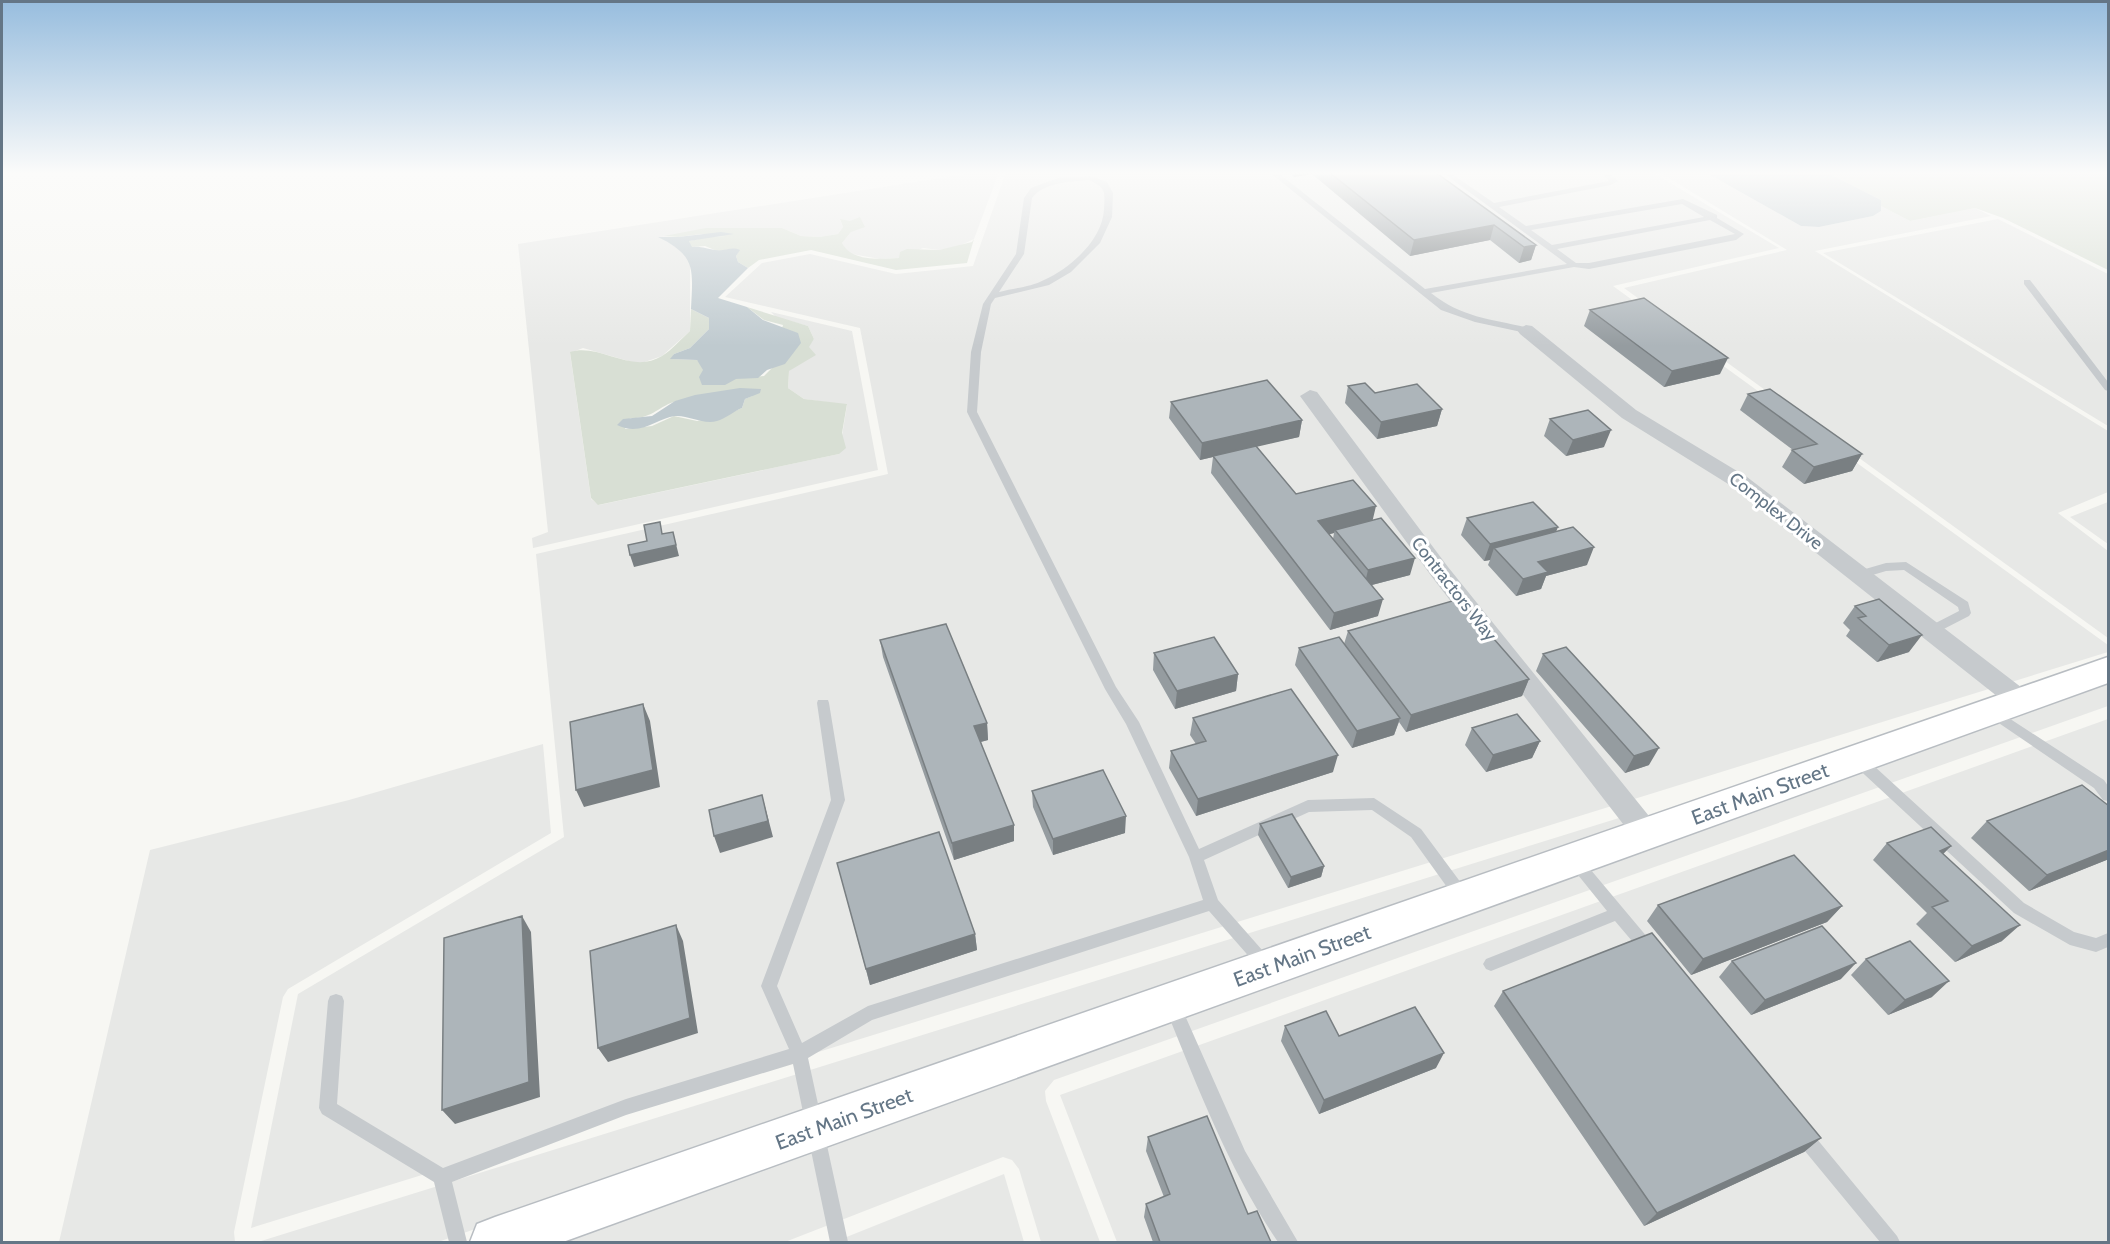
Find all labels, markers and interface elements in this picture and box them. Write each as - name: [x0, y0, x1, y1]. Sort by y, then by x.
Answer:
- street label: Complex Drive: [1725, 468, 1827, 554]
- street label: Contractors Way: [1407, 533, 1501, 645]
- street label: East Main Street: [1688, 757, 1832, 830]
- street label: East Main Street: [1230, 919, 1374, 992]
- street label: East Main Street: [772, 1082, 916, 1155]

